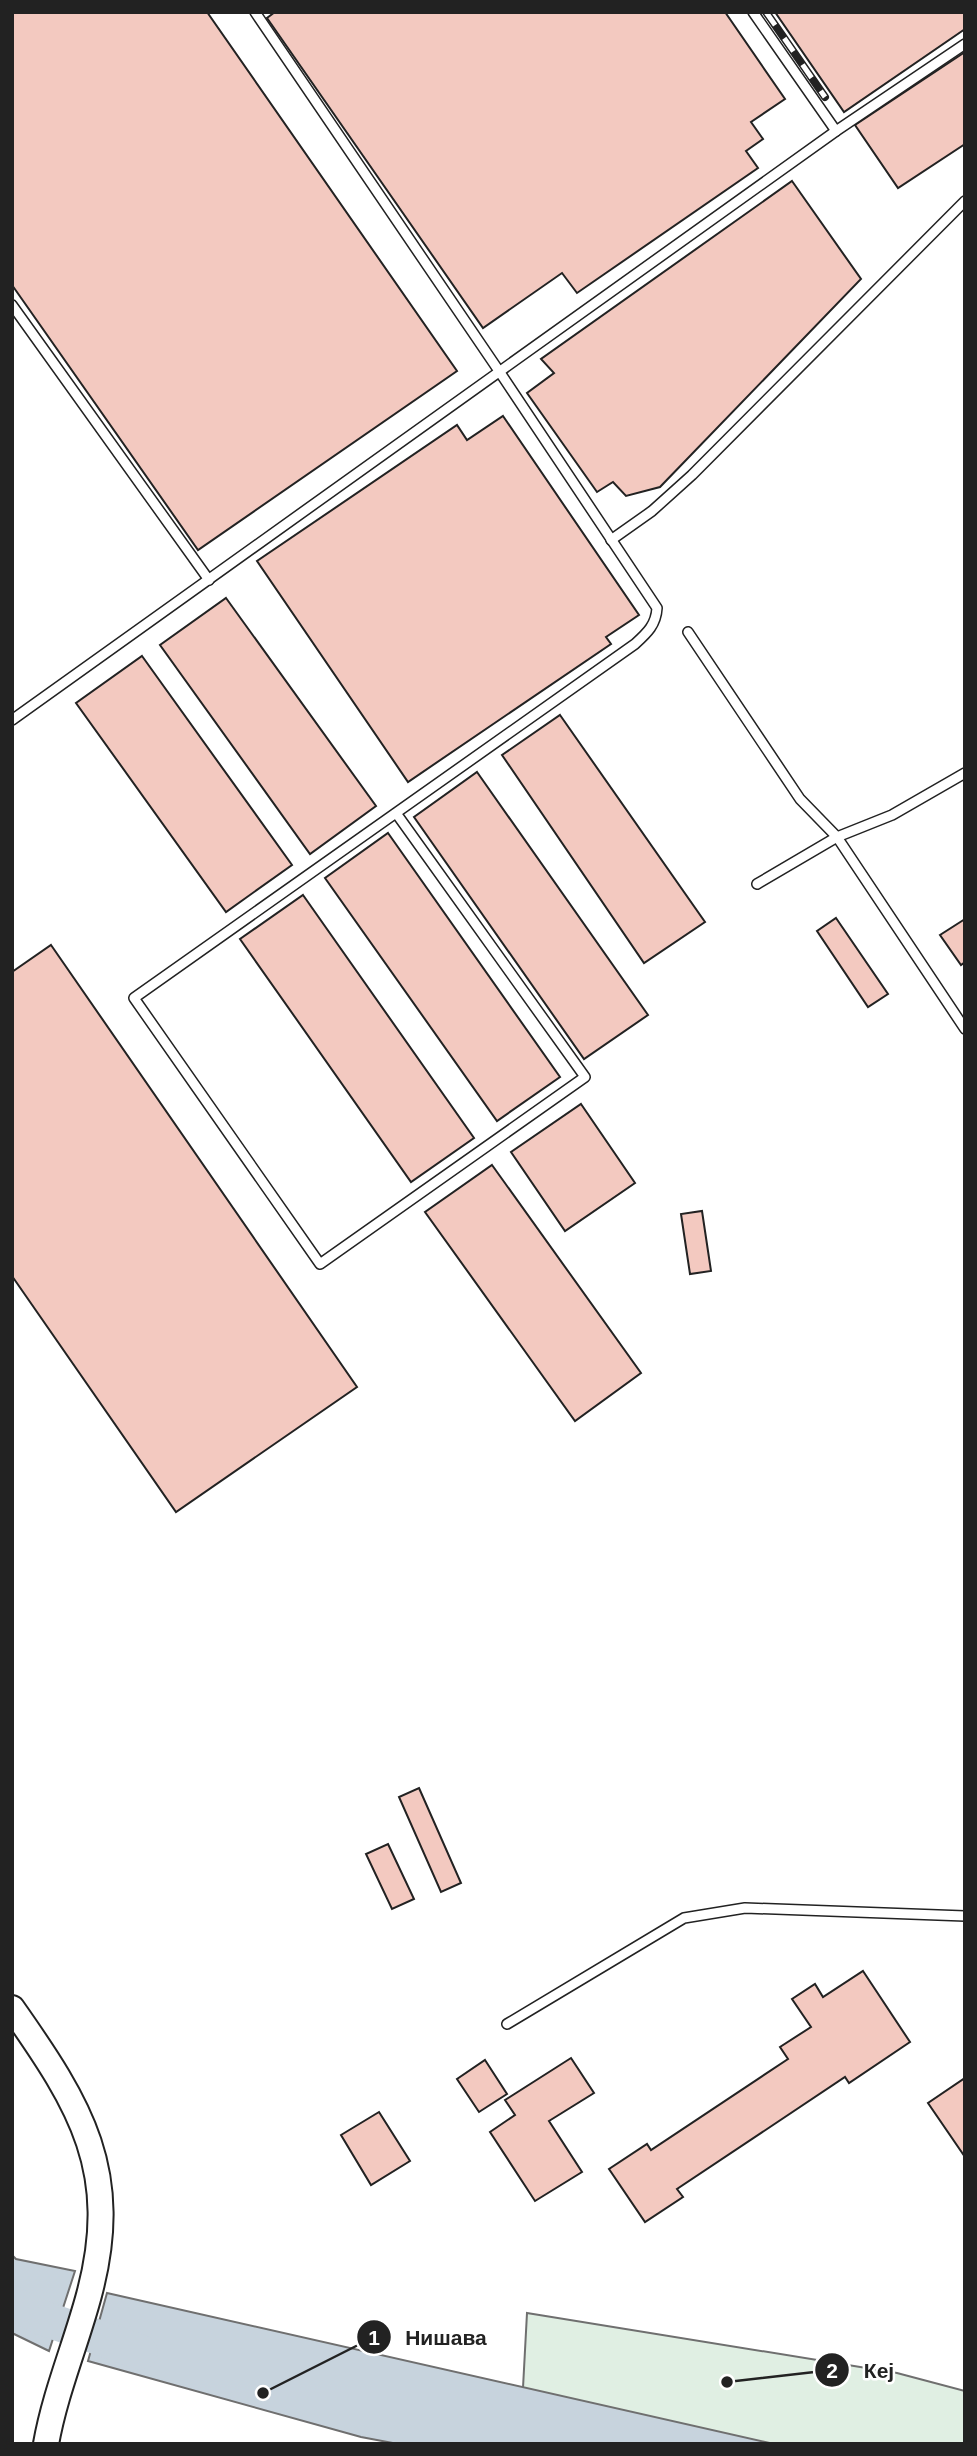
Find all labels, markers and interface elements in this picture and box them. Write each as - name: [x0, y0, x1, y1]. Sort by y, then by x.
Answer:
- callout: Нишава: [357, 2316, 501, 2358]
- text: 1: [368, 2326, 380, 2349]
- text: Нишава: [405, 2326, 487, 2349]
- callout: Кеј: [814, 2349, 908, 2391]
- text: 2: [826, 2359, 838, 2382]
- text: Кеј: [864, 2359, 894, 2382]

